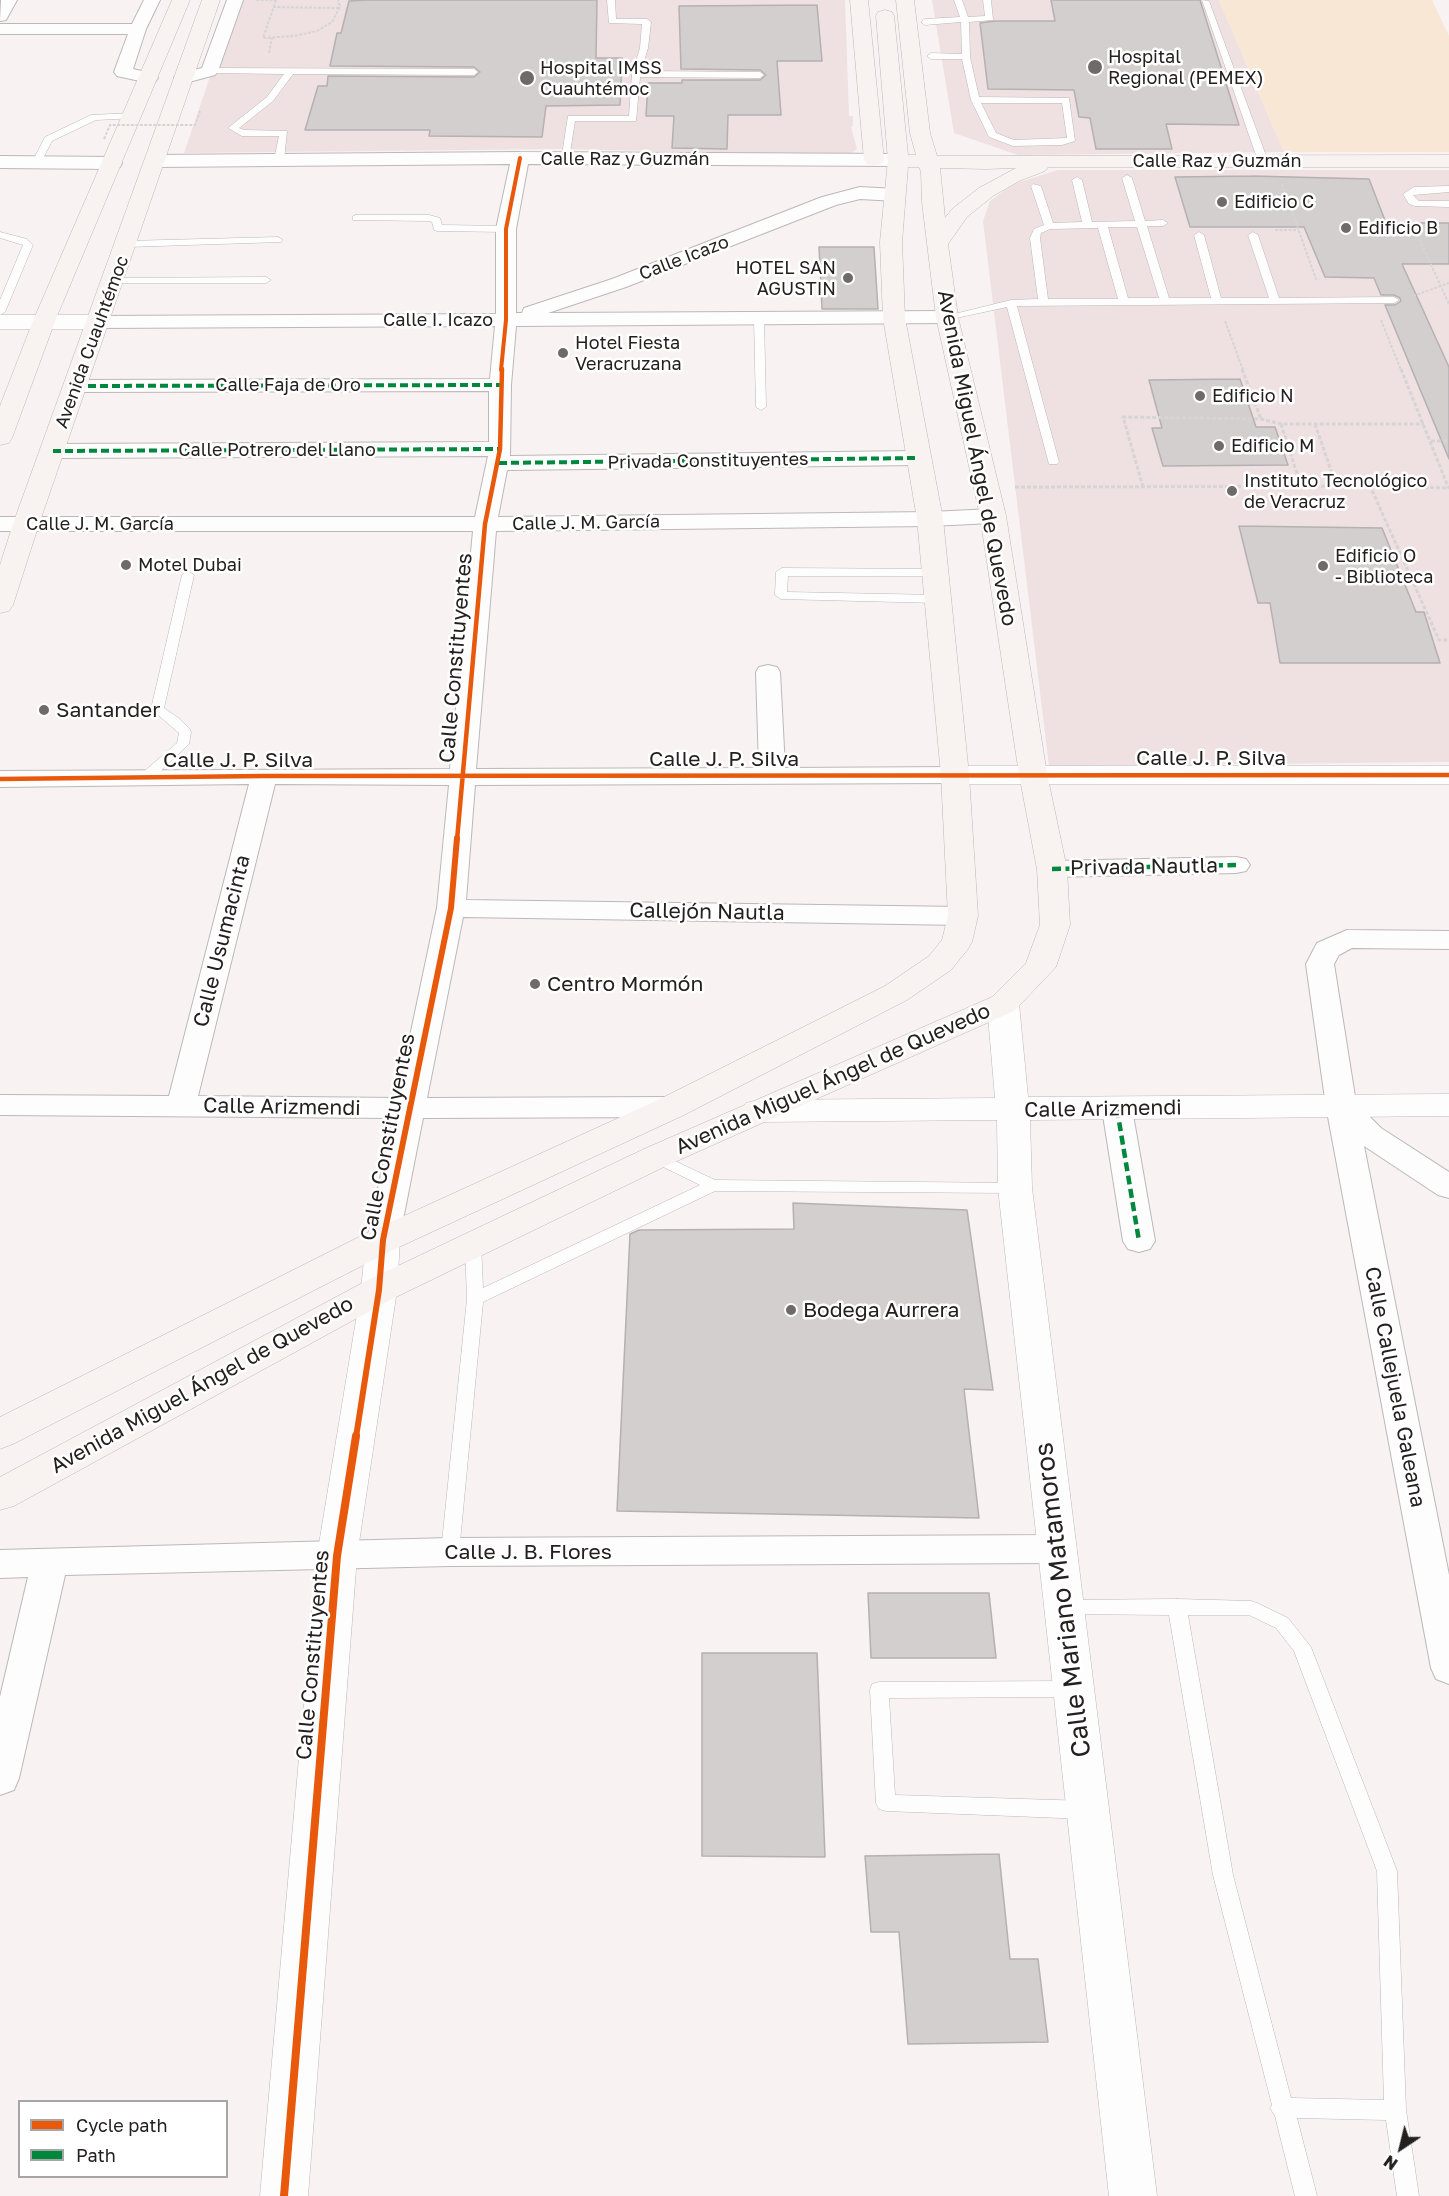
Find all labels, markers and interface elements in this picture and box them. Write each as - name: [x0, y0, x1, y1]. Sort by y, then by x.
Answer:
- place label: Hospital Regional (PEMEX): [1108, 46, 1263, 88]
- place label: Hospital IMSS Cuauhtémoc: [540, 57, 662, 100]
- marker: Hospital Regional (PEMEX): [1086, 58, 1104, 76]
- marker: Hospital IMSS Cuauhtémoc: [518, 69, 536, 87]
- street label: Calle Raz y Guzmán: [540, 148, 710, 170]
- street label: Calle Raz y Guzmán: [1132, 150, 1302, 172]
- place label: Edificio C: [1234, 191, 1314, 213]
- marker: Edificio C: [1215, 195, 1229, 209]
- place label: Edificio B: [1358, 217, 1438, 239]
- marker: Edificio B: [1339, 221, 1353, 235]
- street label: Calle Icazo: [636, 231, 732, 285]
- street label: Avenida Cuauhtémoc: [51, 253, 133, 431]
- place label: HOTEL SAN AGUSTIN: [735, 257, 836, 300]
- marker: HOTEL SAN AGUSTIN: [841, 271, 855, 285]
- street label: Avenida Miguel Ángel de Quevedo: [932, 288, 1022, 628]
- street label: Calle I. Icazo: [383, 309, 493, 331]
- place label: Hotel Fiesta Veracruzana: [575, 332, 682, 374]
- marker: Hotel Fiesta Veracruzana: [556, 346, 570, 360]
- street label: Calle Faja de Oro: [215, 374, 361, 396]
- place label: Edificio N: [1212, 385, 1294, 407]
- marker: Edificio N: [1193, 389, 1207, 403]
- place label: Edificio M: [1231, 435, 1315, 457]
- street label: Calle Potrero del Llano: [178, 439, 376, 461]
- marker: Edificio M: [1212, 439, 1226, 453]
- street label: Privada Constituyentes: [607, 448, 809, 474]
- place label: Instituto Tecnológico de Veracruz: [1244, 470, 1427, 512]
- marker: Instituto Tecnológico de Veracruz: [1225, 484, 1239, 498]
- street label: Calle J. M. García: [512, 511, 660, 535]
- street label: Calle J. M. García: [26, 513, 174, 535]
- place label: Edificio O - Biblioteca: [1335, 545, 1433, 588]
- street label: Calle Constituyentes: [434, 552, 478, 764]
- place label: Motel Dubai: [138, 554, 242, 576]
- marker: Motel Dubai: [119, 558, 133, 572]
- marker: Edificio O - Biblioteca: [1316, 559, 1330, 573]
- place label: Santander: [56, 697, 160, 723]
- marker: Santander: [37, 703, 51, 717]
- street label: Calle J. P. Silva: [1136, 745, 1286, 771]
- street label: Calle J. P. Silva: [649, 746, 799, 772]
- street label: Calle J. P. Silva: [163, 747, 313, 773]
- street label: Calle Usumacinta: [188, 852, 256, 1030]
- street label: Privada Nautla: [1070, 853, 1218, 881]
- street label: Callejón Nautla: [629, 898, 785, 926]
- place label: Centro Mormón: [547, 971, 703, 997]
- marker: Centro Mormón: [528, 977, 542, 991]
- street label: Avenida Miguel Ángel de Quevedo: [672, 998, 994, 1160]
- street label: Calle Constituyentes: [356, 1031, 420, 1243]
- street label: Calle Arizmendi: [203, 1093, 361, 1121]
- street label: Calle Arizmendi: [1024, 1095, 1182, 1123]
- street label: Calle Callejuela Galeana: [1359, 1264, 1431, 1510]
- street label: Avenida Miguel Ángel de Quevedo: [46, 1291, 358, 1479]
- place label: Bodega Aurrera: [803, 1297, 959, 1323]
- marker: Bodega Aurrera: [784, 1303, 798, 1317]
- street label: Calle Mariano Matamoros: [1028, 1441, 1098, 1759]
- street label: Calle J. B. Flores: [444, 1539, 612, 1565]
- street label: Calle Constituyentes: [291, 1549, 335, 1761]
- legend: [18, 2100, 228, 2178]
- text: Cycle path: [76, 2114, 168, 2136]
- north arrow: [1371, 2118, 1431, 2178]
- text: Path: [76, 2144, 116, 2166]
- text: N: [1380, 2151, 1401, 2174]

